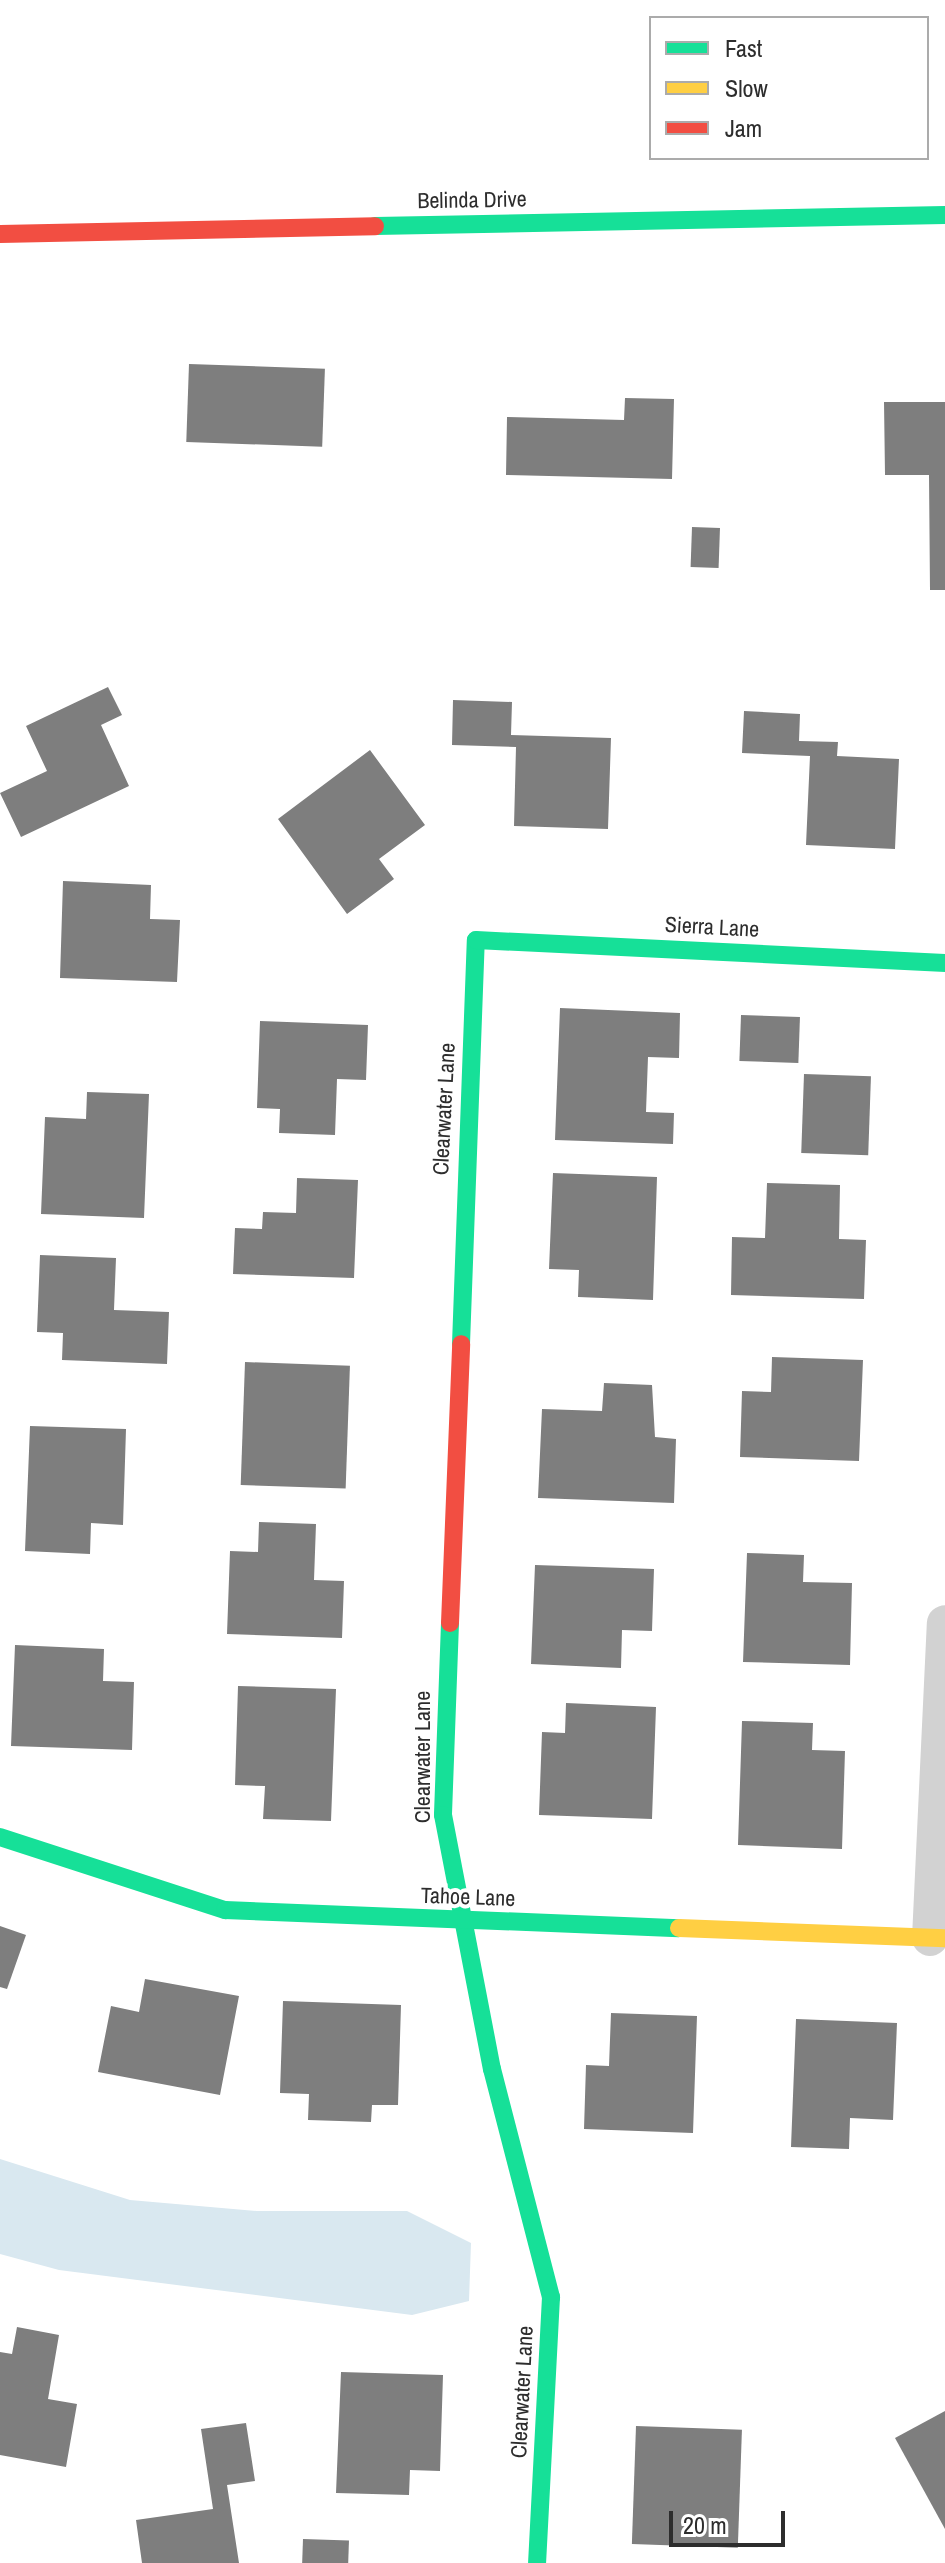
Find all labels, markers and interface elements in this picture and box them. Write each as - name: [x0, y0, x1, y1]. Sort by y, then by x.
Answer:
- legend: [649, 16, 929, 160]
- text: Fast: [725, 32, 762, 64]
- text: Slow: [725, 72, 768, 104]
- text: Jam: [725, 112, 762, 144]
- street label: Belinda Drive: [417, 186, 527, 214]
- street label: Sierra Lane: [664, 911, 760, 943]
- street label: Clearwater Lane: [427, 1042, 461, 1176]
- street label: Clearwater Lane: [410, 1691, 436, 1823]
- street label: Tahoe Lane: [420, 1882, 516, 1912]
- street label: Clearwater Lane: [505, 2325, 539, 2459]
- scale bar: [673, 2495, 789, 2545]
- text: 20 m: [683, 2509, 727, 2541]

